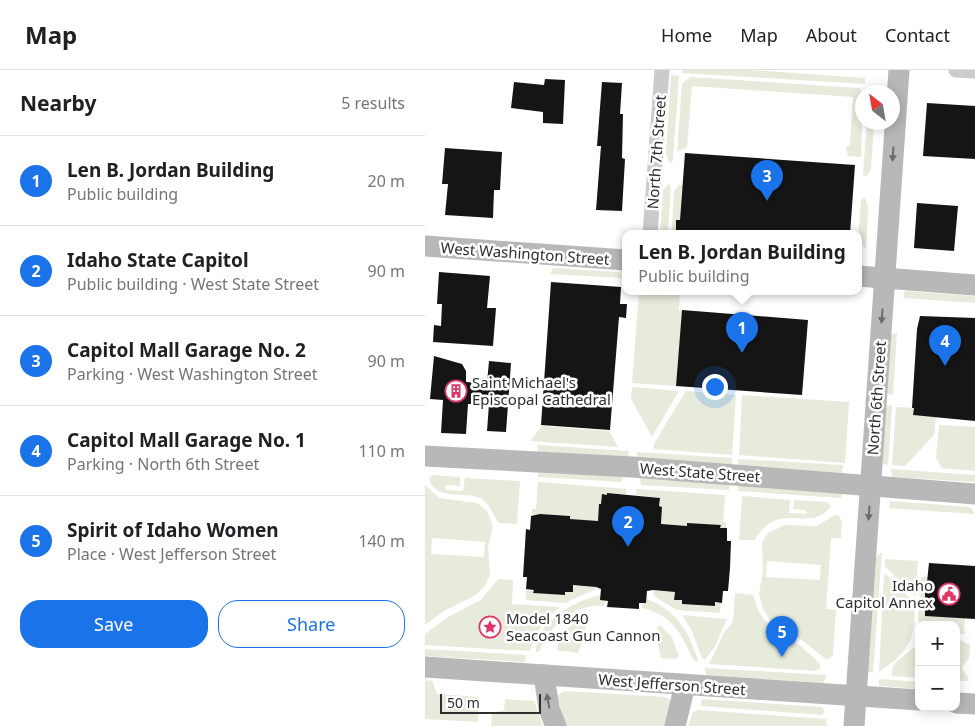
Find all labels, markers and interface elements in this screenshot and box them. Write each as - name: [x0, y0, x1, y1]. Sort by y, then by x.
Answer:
- text: Map: [25, 18, 77, 51]
- text: Home: [661, 23, 712, 47]
- text: Map: [740, 23, 778, 47]
- text: About: [806, 23, 857, 47]
- text: Contact: [885, 23, 950, 47]
- north arrow: [855, 85, 900, 130]
- text: Nearby: [20, 89, 96, 117]
- text: 5 results: [341, 92, 405, 114]
- street label: North 7th Street: [642, 94, 670, 210]
- one-way arrow: [888, 146, 896, 162]
- text: Len B. Jordan Building: [67, 157, 274, 183]
- pin: 3: [751, 160, 783, 201]
- text: 1: [31, 170, 41, 192]
- text: 20 m: [368, 170, 405, 192]
- text: Public building: [67, 183, 178, 205]
- popup: [622, 230, 862, 295]
- street label: West Washington Street: [440, 237, 611, 269]
- text: Len B. Jordan Building: [638, 239, 846, 265]
- text: Idaho State Capitol: [67, 247, 249, 273]
- text: 2: [31, 260, 41, 282]
- text: 90 m: [368, 260, 405, 282]
- text: Public building: [638, 265, 750, 287]
- text: Public building · West State Street: [67, 273, 319, 295]
- one-way arrow: [877, 308, 885, 324]
- pin: 1: [726, 312, 758, 353]
- pin: 4: [929, 325, 961, 366]
- text: Capitol Mall Garage No. 2: [67, 337, 306, 363]
- street label: North 6th Street: [862, 340, 890, 456]
- text: 3: [31, 350, 41, 372]
- text: 90 m: [368, 350, 405, 372]
- text: Parking · West Washington Street: [67, 363, 318, 385]
- place label: Saint Michael's Episcopal Cathedral: [472, 372, 611, 409]
- your location: [702, 374, 728, 400]
- building icon: Saint Michael's Episcopal Cathedral: [444, 379, 468, 403]
- text: Capitol Mall Garage No. 1: [67, 427, 306, 453]
- text: 4: [31, 440, 41, 462]
- text: 110 m: [358, 440, 405, 462]
- text: Parking · North 6th Street: [67, 453, 259, 475]
- street label: West State Street: [639, 458, 761, 486]
- one-way arrow: [864, 505, 872, 521]
- pin: 2: [612, 506, 644, 547]
- text: Spirit of Idaho Women: [67, 517, 279, 543]
- text: 5: [31, 530, 41, 552]
- text: 140 m: [358, 530, 405, 552]
- text: Place · West Jefferson Street: [67, 543, 276, 565]
- place label: Idaho Capitol Annex: [836, 575, 933, 612]
- public building icon: Idaho Capitol Annex: [937, 582, 961, 606]
- button: Save: [20, 600, 208, 648]
- button: Share: [218, 600, 405, 648]
- place label: Model 1840 Seacoast Gun Cannon: [506, 608, 660, 645]
- place icon: Model 1840 Seacoast Gun Cannon: [478, 615, 502, 639]
- pin: 5: [766, 616, 798, 657]
- map controls: [915, 621, 960, 711]
- button: +: [915, 621, 960, 666]
- button: −: [915, 666, 960, 711]
- street label: West Jefferson Street: [598, 669, 747, 699]
- scale bar: [440, 691, 541, 714]
- text: 50 m: [447, 693, 480, 712]
- one-way arrow: [544, 694, 552, 709]

